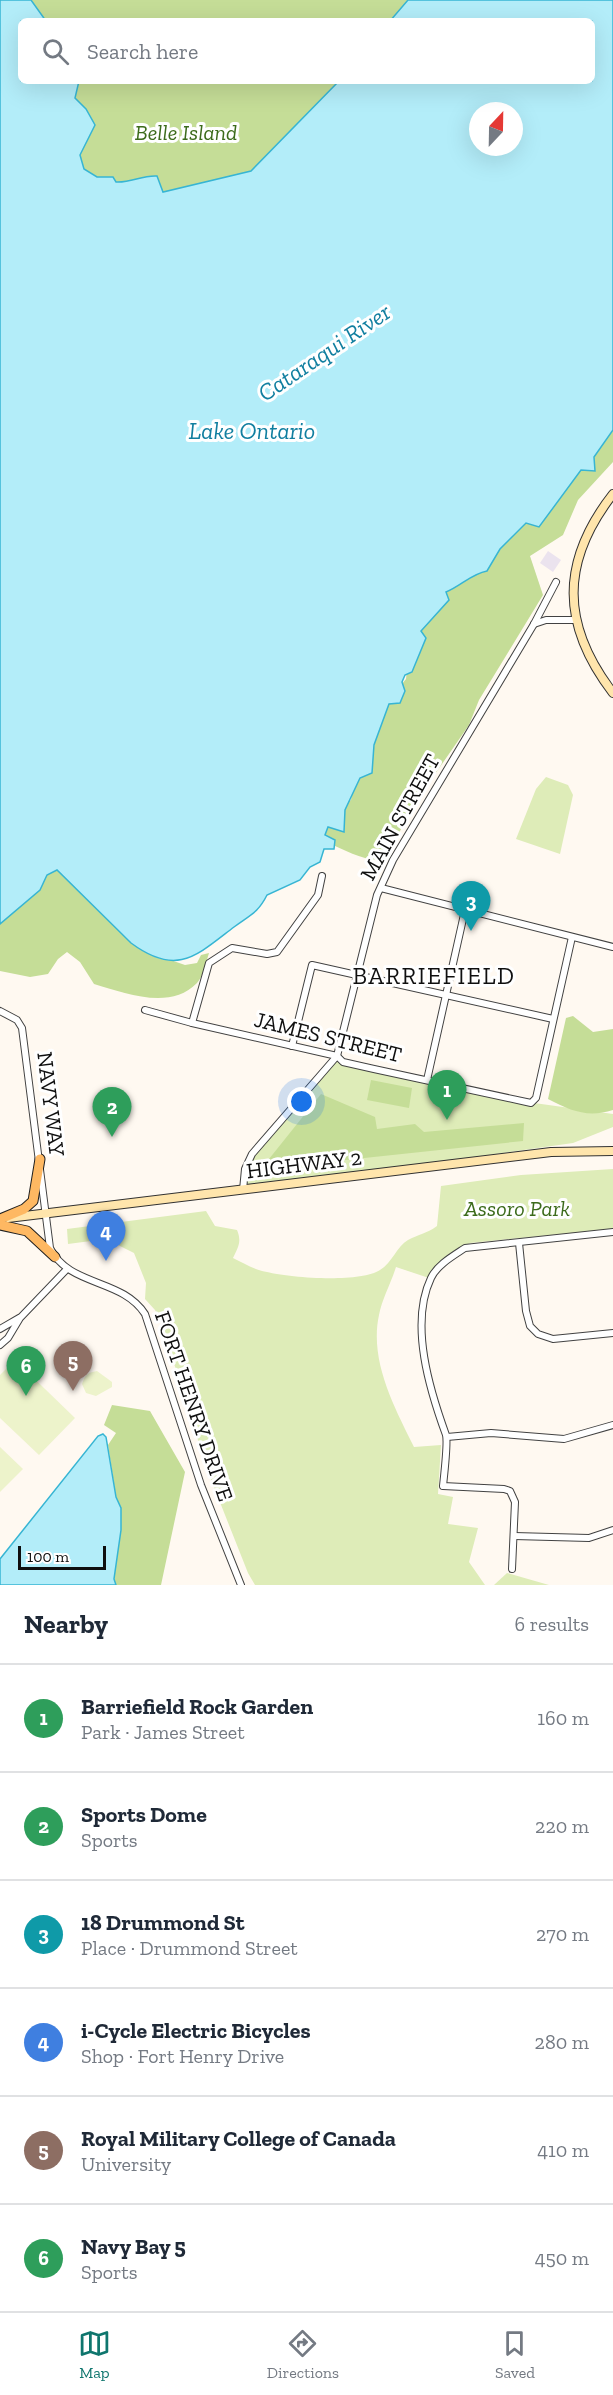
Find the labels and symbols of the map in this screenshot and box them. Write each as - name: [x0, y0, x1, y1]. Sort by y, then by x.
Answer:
- north arrow: [469, 102, 523, 156]
- park label: Belle Island: [135, 119, 237, 146]
- water label: Cataraqui River: [252, 296, 397, 407]
- water label: Lake Ontario: [189, 416, 315, 445]
- street label: MAIN STREET: [354, 749, 446, 885]
- pin: 3: [452, 882, 490, 931]
- district label: BARRIEFIELD: [353, 961, 515, 990]
- street label: JAMES STREET: [251, 1006, 405, 1068]
- street label: NAVY WAY: [31, 1050, 71, 1158]
- pin: 1: [428, 1070, 466, 1120]
- your location: [287, 1087, 316, 1116]
- pin: 2: [92, 1088, 132, 1137]
- street label: HIGHWAY 2: [245, 1144, 363, 1184]
- park label: Assoro Park: [463, 1195, 570, 1222]
- pin: 4: [86, 1212, 126, 1261]
- street label: FORT HENRY DRIVE: [149, 1307, 239, 1505]
- pin: 5: [54, 1342, 92, 1391]
- pin: 6: [6, 1346, 46, 1396]
- scale bar: [18, 1543, 106, 1570]

